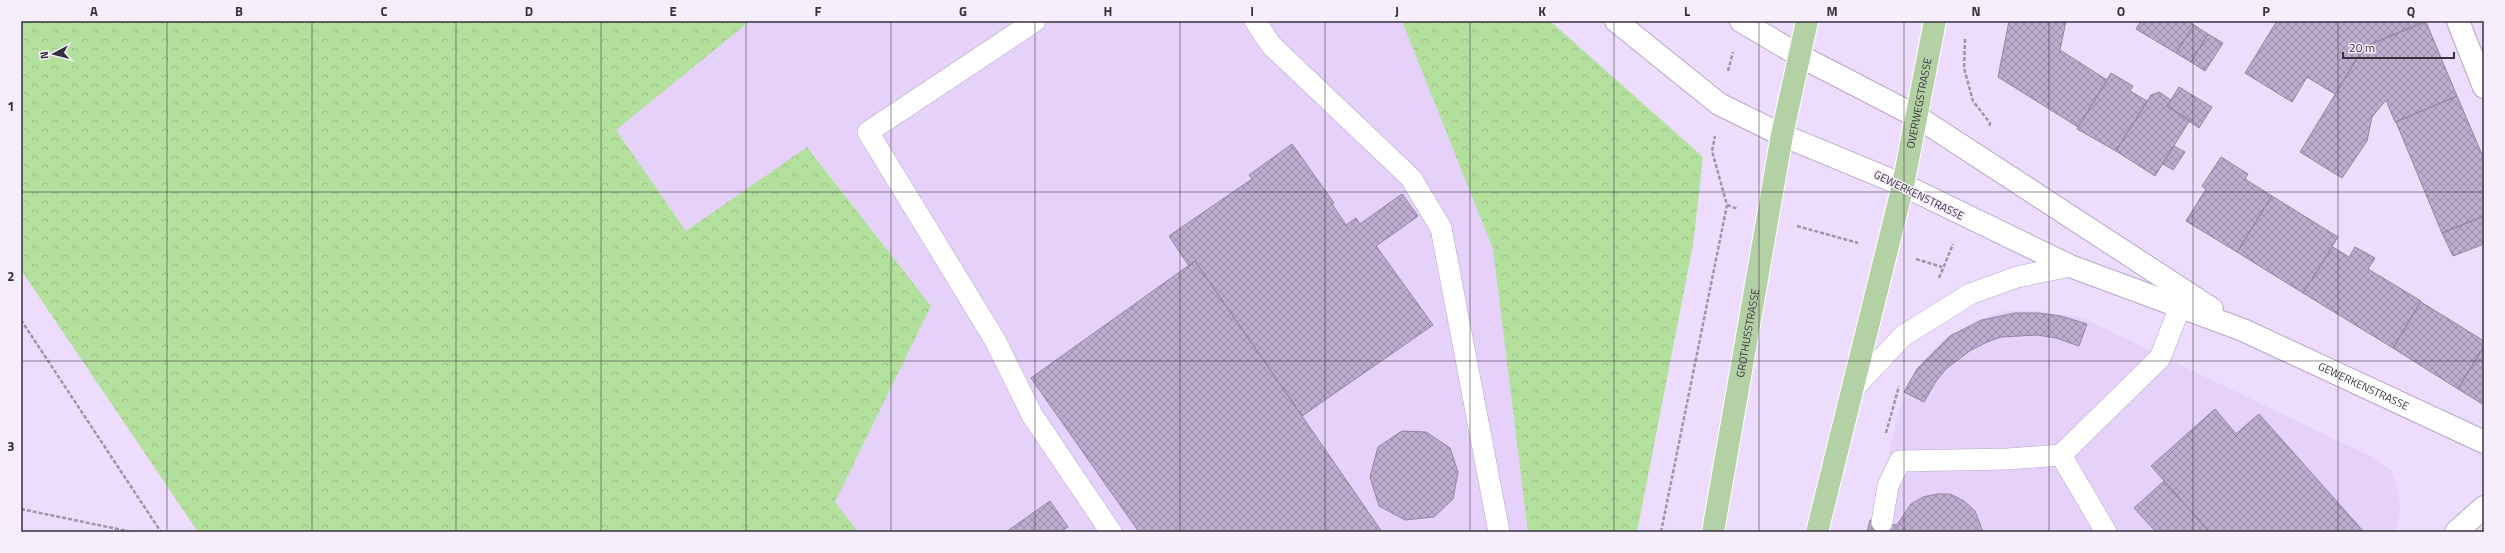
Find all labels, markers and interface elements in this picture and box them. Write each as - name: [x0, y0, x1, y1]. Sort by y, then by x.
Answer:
- text: A: [90, 1, 98, 21]
- text: B: [235, 1, 243, 21]
- text: C: [380, 1, 388, 21]
- text: D: [525, 1, 533, 21]
- text: E: [669, 1, 677, 21]
- text: F: [815, 1, 822, 21]
- text: G: [959, 1, 967, 21]
- text: H: [1104, 1, 1112, 21]
- text: I: [1250, 1, 1254, 21]
- text: J: [1395, 1, 1399, 21]
- text: K: [1538, 1, 1546, 21]
- text: L: [1684, 1, 1690, 21]
- text: M: [1826, 1, 1838, 21]
- text: N: [1971, 1, 1981, 21]
- text: O: [2117, 1, 2125, 21]
- text: P: [2262, 1, 2270, 21]
- text: Q: [2407, 1, 2415, 21]
- north arrow: [34, 34, 74, 74]
- scale bar: [2343, 34, 2454, 60]
- text: 20 m: [2349, 38, 2375, 57]
- text: N: [36, 50, 52, 60]
- street label: OVERWEGSTRASSE: [1902, 56, 1936, 150]
- text: 1: [7, 96, 15, 116]
- street label: GEWERKENSTRASSE: [1871, 166, 1967, 224]
- text: 2: [7, 266, 15, 286]
- street label: GROTHUSSTRASSE: [1732, 287, 1763, 379]
- street label: GEWERKENSTRASSE: [2316, 358, 2411, 414]
- text: 3: [7, 436, 15, 456]

